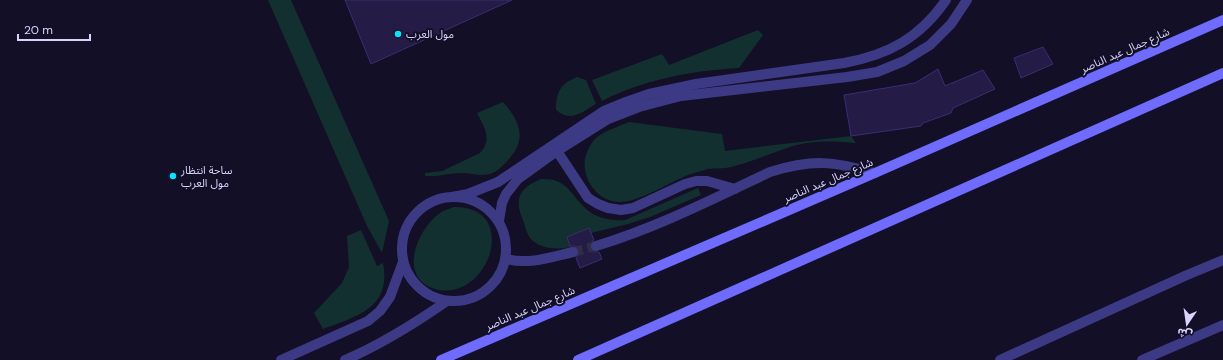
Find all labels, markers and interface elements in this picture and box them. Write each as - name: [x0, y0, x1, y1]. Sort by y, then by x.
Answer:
- scale bar: [18, 16, 90, 42]
- text: 20 m: [24, 22, 53, 38]
- street label: شارع جمال عبد الناصر: [1077, 24, 1172, 77]
- place label: مول العرب: [406, 27, 454, 41]
- marker: مول العرب: [393, 29, 403, 39]
- street label: شارع جمال عبد الناصر: [780, 155, 876, 206]
- place label: ساحة انتظار مول العرب: [180, 163, 233, 190]
- marker: ساحة انتظار مول العرب: [168, 171, 178, 181]
- street label: شارع جمال عبد الناصر: [482, 283, 578, 334]
- north arrow: [1167, 304, 1207, 344]
- text: ش: [1176, 325, 1194, 342]

